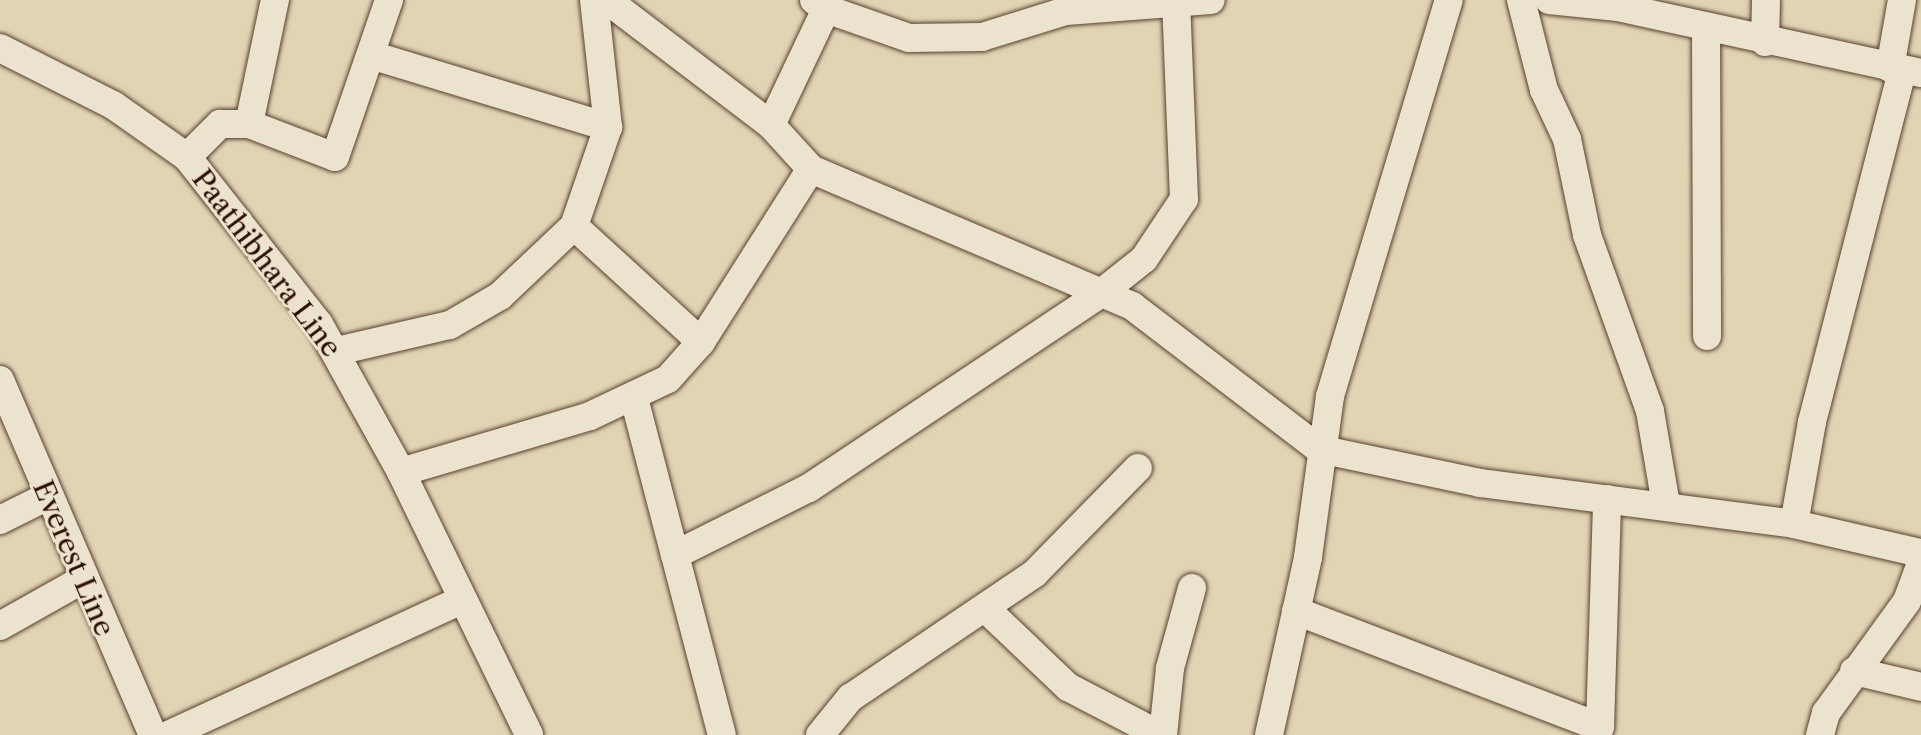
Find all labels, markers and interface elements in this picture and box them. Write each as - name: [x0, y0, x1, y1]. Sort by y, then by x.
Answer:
- street label: Paathibhara Line: [185, 162, 349, 364]
- street label: Everest Line: [26, 475, 122, 641]

